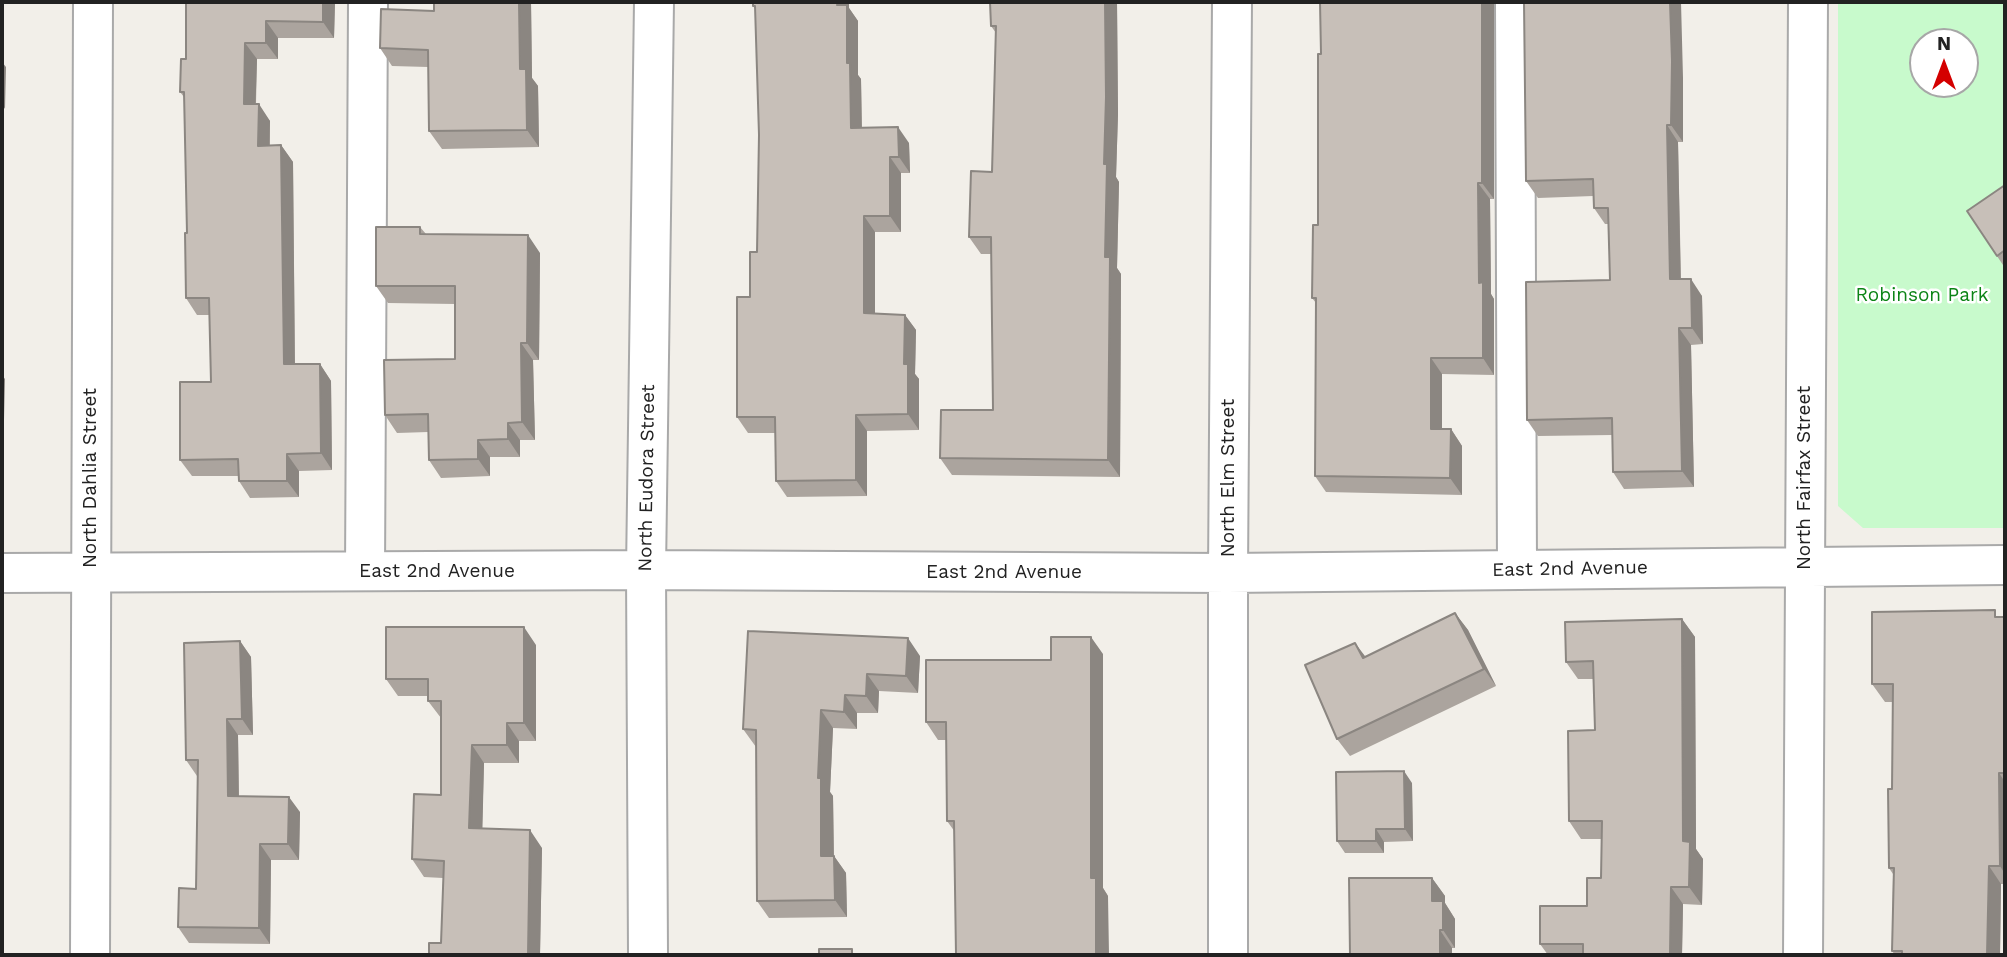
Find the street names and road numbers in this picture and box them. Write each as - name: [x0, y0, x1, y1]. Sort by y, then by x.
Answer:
- street label: North Eudora Street: [634, 384, 660, 572]
- street label: North Fairfax Street: [1793, 386, 1815, 570]
- street label: North Dahlia Street: [79, 388, 101, 568]
- street label: North Elm Street: [1217, 399, 1239, 557]
- street label: East 2nd Avenue: [1492, 556, 1648, 582]
- street label: East 2nd Avenue: [359, 560, 515, 582]
- street label: East 2nd Avenue: [926, 561, 1082, 583]

